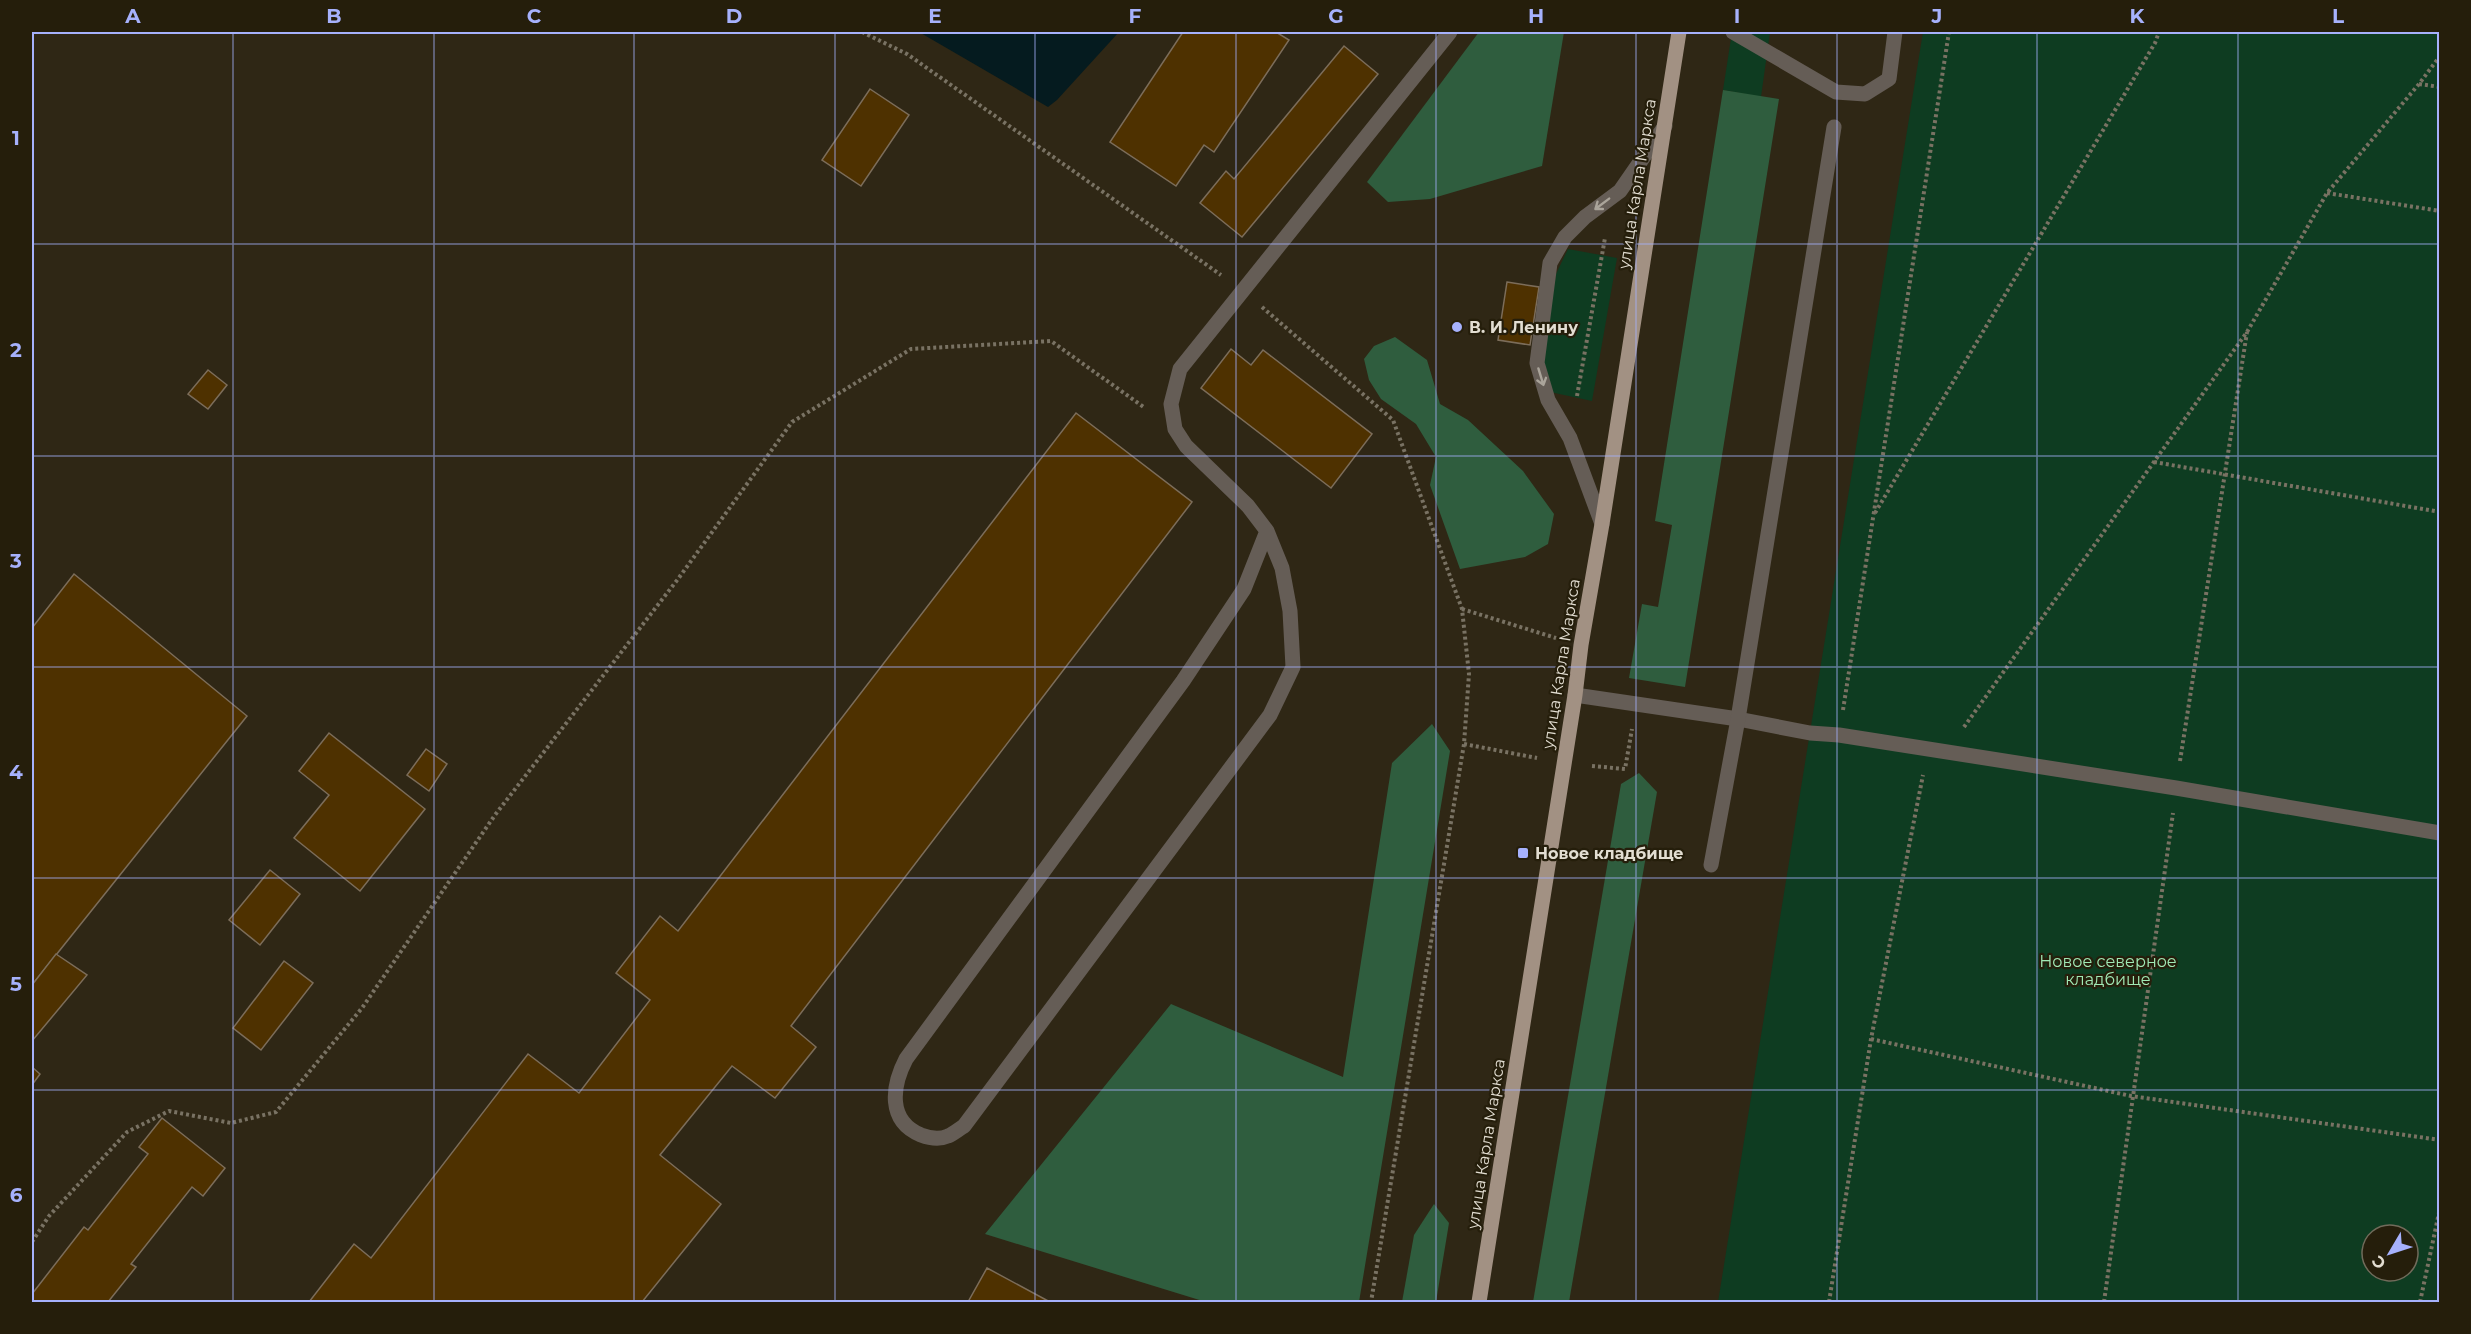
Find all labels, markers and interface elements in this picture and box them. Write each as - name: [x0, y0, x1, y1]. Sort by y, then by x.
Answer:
- text: A: [124, 4, 141, 28]
- text: B: [326, 4, 342, 28]
- text: C: [527, 4, 542, 28]
- text: D: [726, 4, 742, 28]
- text: E: [928, 4, 942, 28]
- text: F: [1129, 4, 1142, 28]
- text: G: [1328, 4, 1344, 28]
- text: H: [1528, 4, 1544, 28]
- text: I: [1734, 4, 1740, 28]
- text: J: [1931, 4, 1942, 28]
- text: K: [2130, 4, 2146, 28]
- text: L: [2332, 4, 2344, 28]
- street label: улица Карла Маркса: [1614, 98, 1660, 271]
- text: 1: [12, 126, 20, 150]
- one-way arrow: [1595, 198, 1611, 210]
- place label: В. И. Ленину: [1469, 318, 1578, 337]
- marker: В. И. Ленину: [1450, 320, 1464, 334]
- text: 2: [10, 338, 22, 362]
- one-way arrow: [1536, 367, 1547, 386]
- text: 3: [9, 549, 22, 573]
- street label: улица Карла Маркса: [1538, 578, 1584, 751]
- text: 4: [9, 760, 23, 784]
- place label: Новое кладбище: [1535, 844, 1684, 863]
- marker: Новое кладбище: [1516, 846, 1530, 860]
- park label: Новое северное кладбище: [2039, 952, 2177, 989]
- text: 5: [10, 972, 22, 996]
- street label: улица Карла Маркса: [1463, 1058, 1509, 1231]
- text: 6: [10, 1183, 23, 1207]
- north arrow: [2360, 1223, 2420, 1283]
- text: С: [2367, 1251, 2390, 1273]

